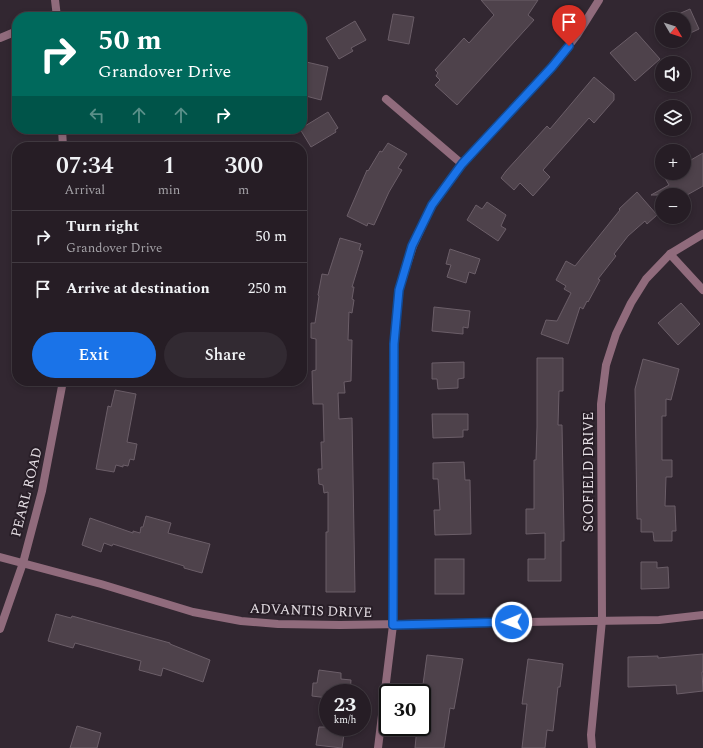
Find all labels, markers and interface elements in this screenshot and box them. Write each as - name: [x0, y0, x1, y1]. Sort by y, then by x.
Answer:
- pin: [552, 5, 586, 46]
- icon: arrive: [558, 11, 580, 33]
- north arrow: [655, 12, 691, 48]
- map controls: [655, 12, 691, 224]
- text: 50 m: [98, 19, 162, 62]
- icon: right: [32, 28, 84, 80]
- button: sound: [655, 56, 691, 92]
- text: Grandover Drive: [98, 58, 231, 85]
- button: layers: [655, 100, 691, 136]
- icon: left: [86, 104, 108, 126]
- icon: ahead: [128, 104, 150, 126]
- icon: ahead: [170, 104, 192, 126]
- icon: right: [212, 104, 234, 126]
- button: +: [655, 144, 691, 180]
- text: 07:34: [56, 148, 114, 184]
- text: 1: [163, 148, 175, 184]
- text: 300: [224, 148, 263, 184]
- text: Arrival: [65, 180, 105, 200]
- text: min: [158, 180, 180, 200]
- text: m: [238, 180, 249, 200]
- button: −: [655, 188, 691, 224]
- text: Turn right: [66, 215, 139, 238]
- text: 50 m: [255, 225, 287, 248]
- icon: right: [32, 226, 54, 248]
- text: Grandover Drive: [66, 238, 162, 258]
- text: Arrive at destination: [66, 277, 210, 300]
- text: 250 m: [248, 277, 287, 300]
- icon: arrive: [32, 278, 54, 300]
- button: Exit: [32, 332, 156, 378]
- button: Share: [164, 332, 287, 378]
- street label: SCOFIELD DRIVE: [578, 412, 599, 532]
- street label: PEARL ROAD: [5, 445, 48, 539]
- street label: ADVANTIS DRIVE: [249, 598, 373, 623]
- position arrow: [491, 601, 533, 643]
- speed limit sign: 30: [379, 684, 431, 736]
- text: 23: [334, 690, 356, 720]
- text: km/h: [334, 712, 356, 728]

